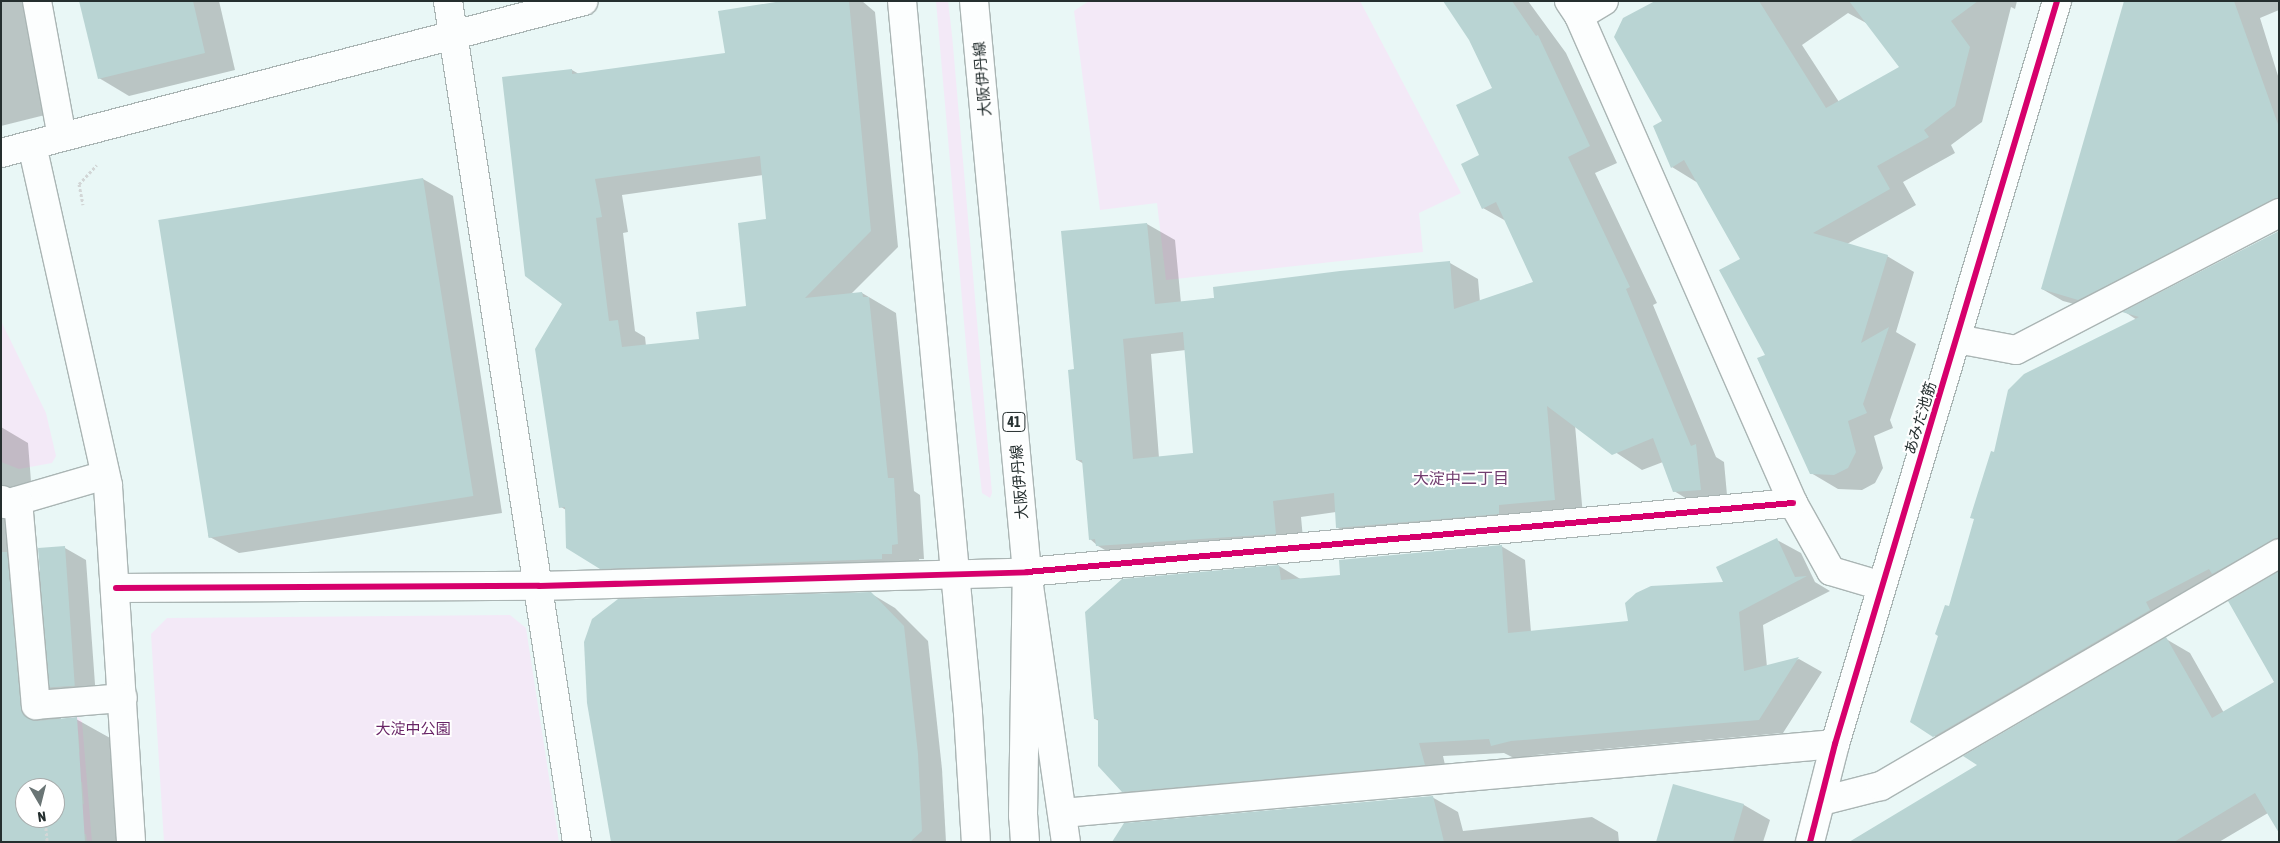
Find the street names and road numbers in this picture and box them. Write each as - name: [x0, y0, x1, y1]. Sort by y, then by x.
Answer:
- street label: 大阪伊丹線: [970, 41, 994, 117]
- street label: あみだ池筋: [1900, 380, 1940, 456]
- road number: 41: [1002, 411, 1026, 434]
- street label: 大阪伊丹線: [1007, 444, 1031, 520]

